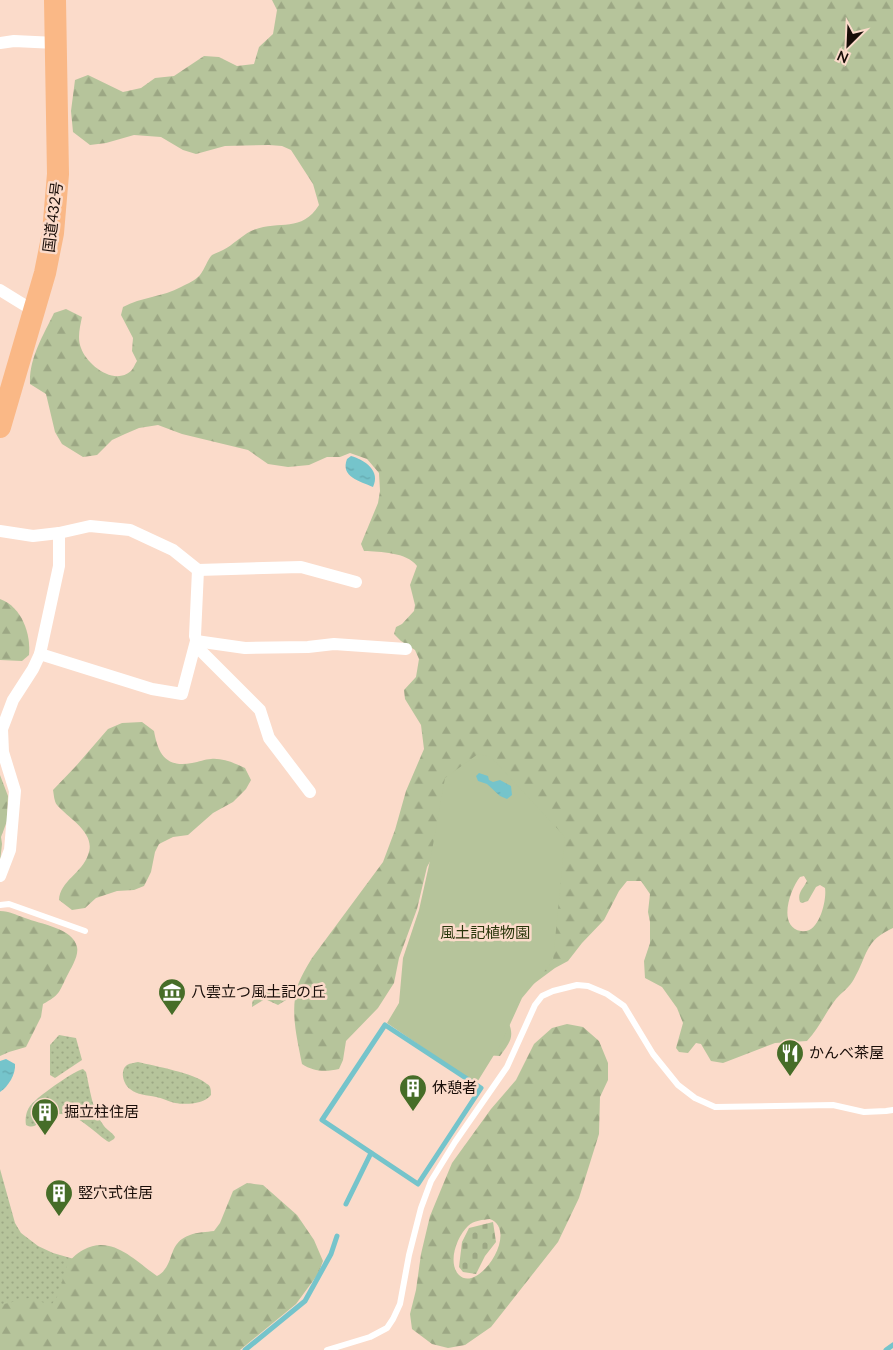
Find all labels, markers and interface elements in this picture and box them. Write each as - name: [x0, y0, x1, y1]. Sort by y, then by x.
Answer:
- north arrow: [823, 20, 873, 70]
- text: N: [834, 47, 851, 67]
- street label: 国道432号: [39, 180, 65, 253]
- park label: 風土記植物園: [440, 923, 530, 941]
- museum icon: 八雲立つ風土記の丘: [157, 977, 187, 1016]
- place label: 八雲立つ風土記の丘: [191, 982, 326, 1000]
- restaurant icon: かんべ茶屋: [775, 1038, 805, 1077]
- place label: かんべ茶屋: [809, 1043, 884, 1061]
- building icon: 休憩者: [398, 1073, 428, 1112]
- place label: 休憩者: [432, 1078, 477, 1096]
- building icon: 掘立柱住居: [30, 1097, 60, 1136]
- place label: 掘立柱住居: [64, 1102, 139, 1120]
- building icon: 竪穴式住居: [44, 1178, 74, 1217]
- place label: 竪穴式住居: [78, 1183, 153, 1201]

